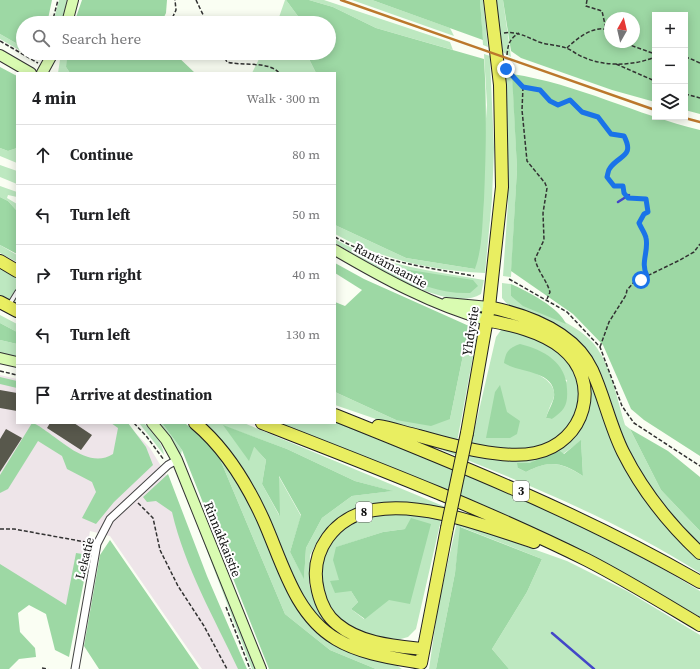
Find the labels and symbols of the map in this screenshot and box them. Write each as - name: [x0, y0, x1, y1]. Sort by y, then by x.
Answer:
- north arrow: [604, 12, 640, 48]
- route end: [497, 60, 515, 78]
- street label: Rantamaantie: [351, 239, 431, 292]
- route start: [632, 271, 650, 289]
- street label: Yhdystie: [458, 305, 483, 357]
- road number: 3: [513, 481, 529, 501]
- street label: Rinnakkaistie: [200, 499, 246, 580]
- road number: 8: [356, 502, 372, 522]
- street label: Lekatie: [71, 535, 98, 581]

